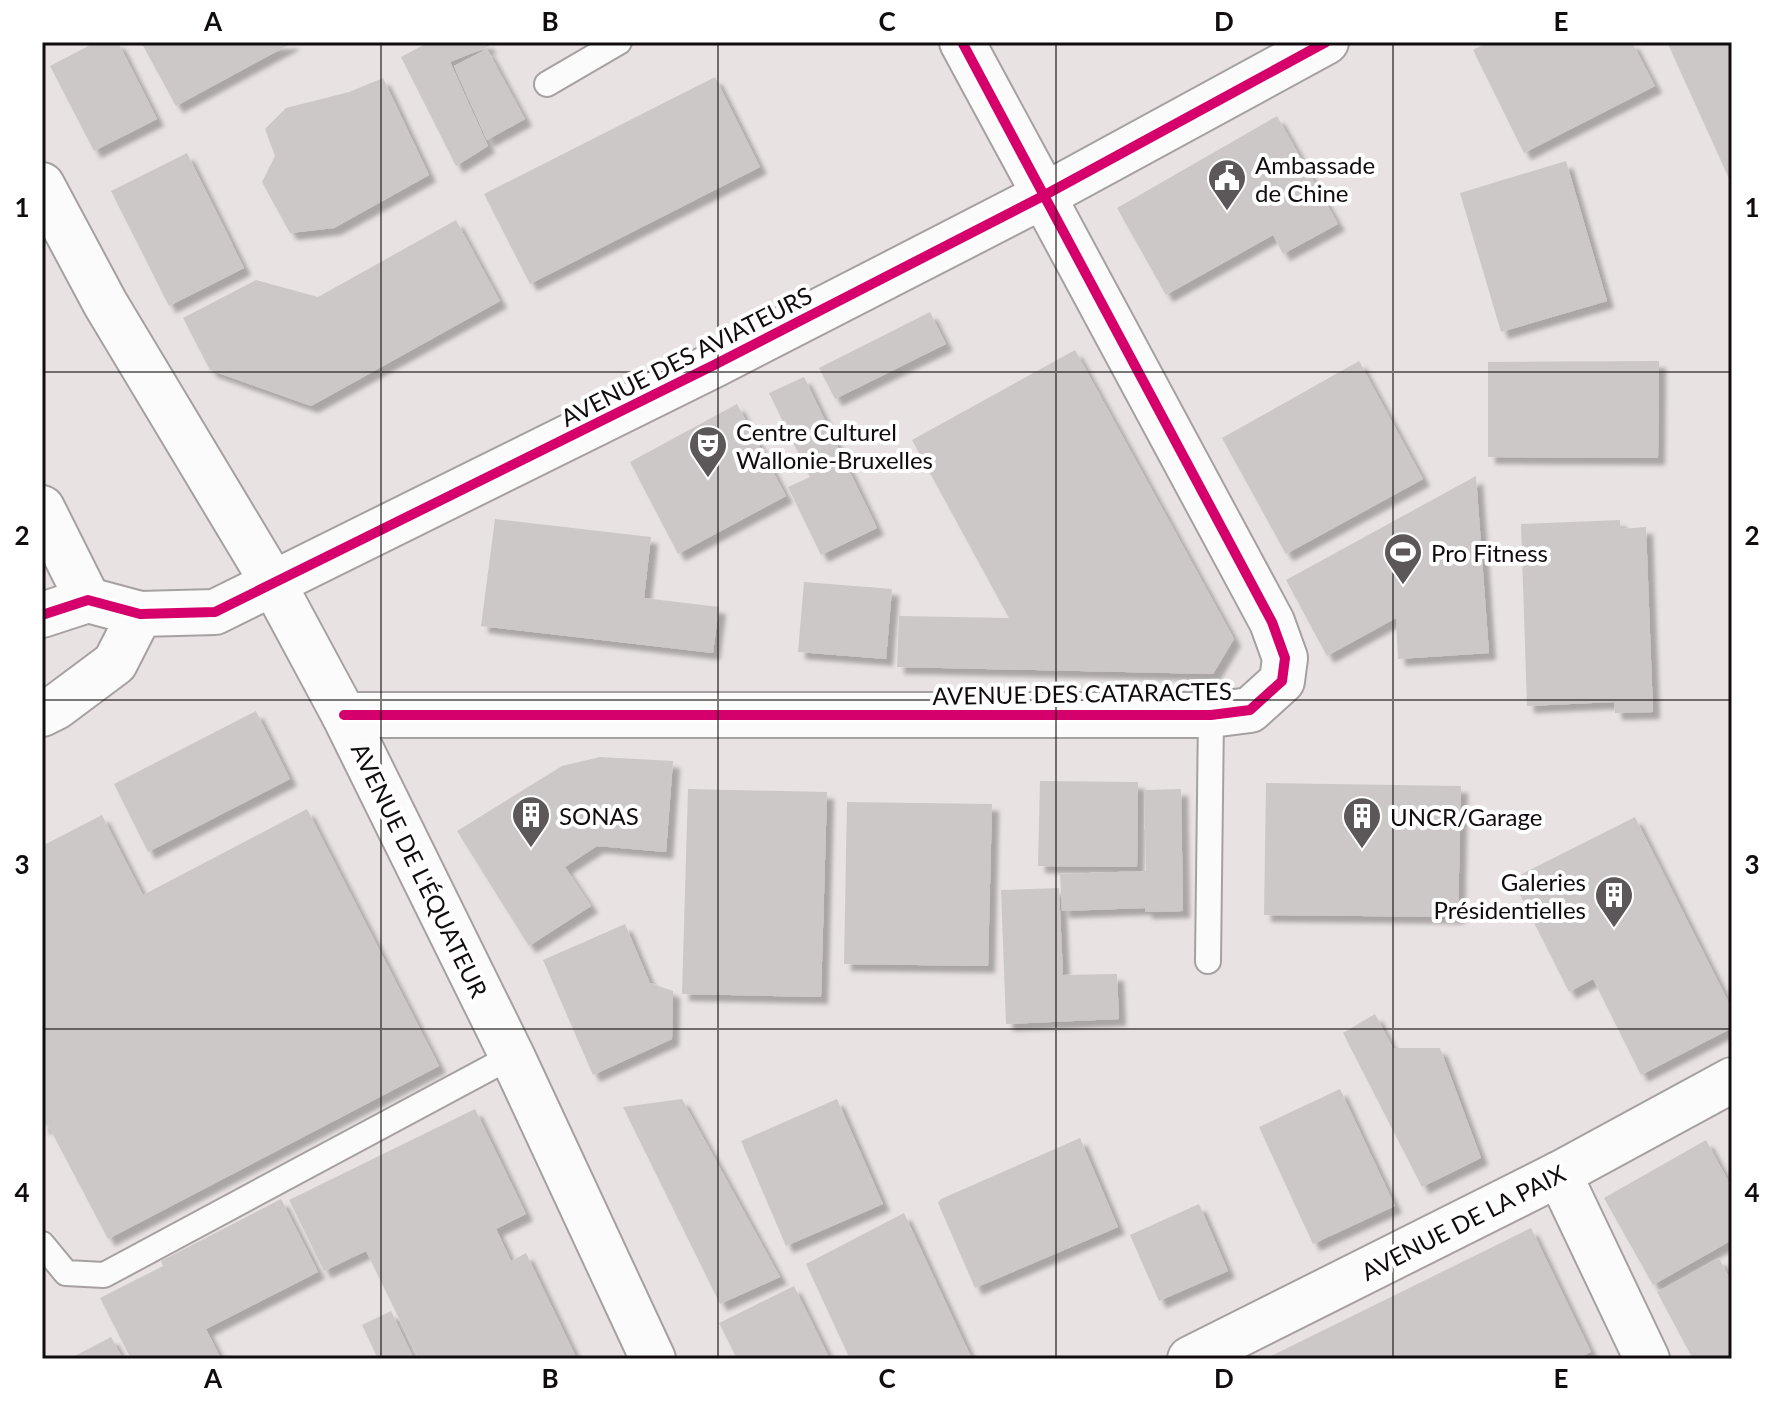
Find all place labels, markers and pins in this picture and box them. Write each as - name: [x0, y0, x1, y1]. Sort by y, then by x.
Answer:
- place label: Ambassade de Chine: [1255, 150, 1375, 207]
- public building icon: Ambassade de Chine: [1206, 157, 1248, 212]
- place label: Centre Culturel Wallonie-Bruxelles: [736, 417, 933, 474]
- theatre icon: Centre Culturel Wallonie-Bruxelles: [687, 424, 729, 479]
- sports icon: Pro Fitness: [1382, 531, 1424, 586]
- place label: Pro Fitness: [1431, 538, 1548, 567]
- building icon: SONAS: [510, 794, 552, 849]
- building icon: UNCR/Garage: [1341, 795, 1383, 850]
- place label: SONAS: [559, 801, 639, 830]
- place label: UNCR/Garage: [1390, 802, 1543, 831]
- place label: Galeries Présidentielles: [1434, 867, 1586, 924]
- building icon: Galeries Présidentielles: [1593, 874, 1635, 929]

